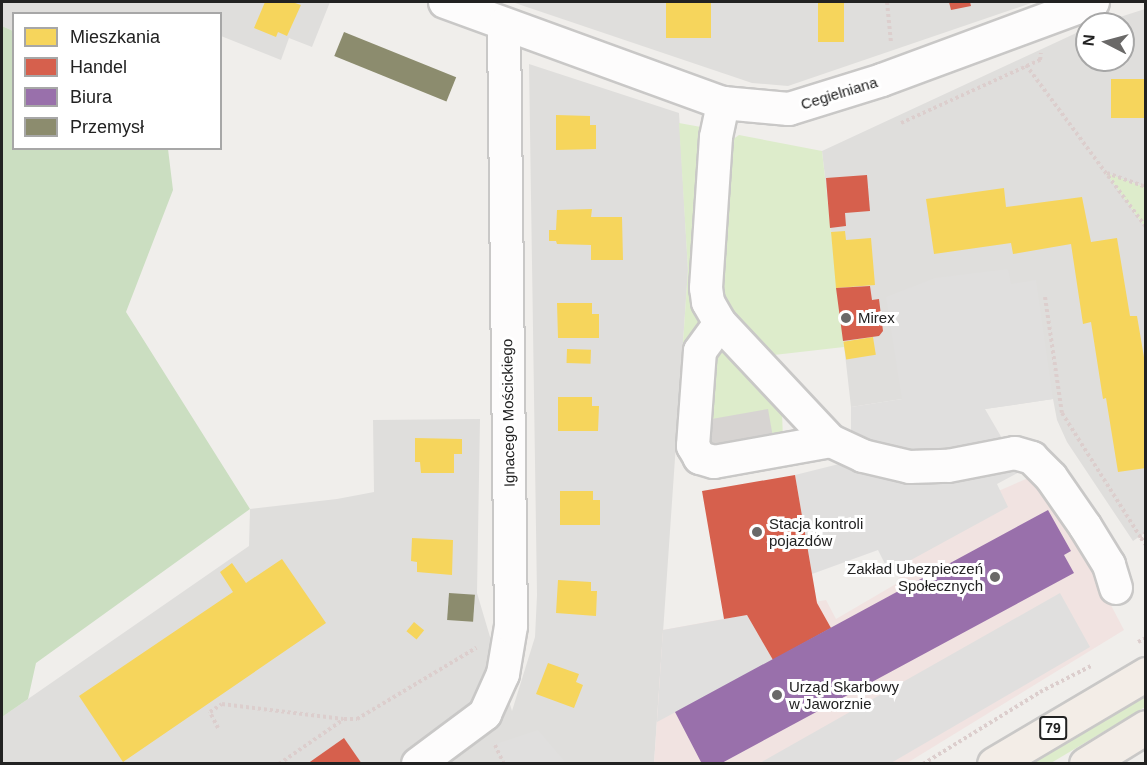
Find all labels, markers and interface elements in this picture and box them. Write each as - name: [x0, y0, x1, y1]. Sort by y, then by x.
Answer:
- legend: [12, 12, 222, 150]
- north arrow: [1075, 12, 1135, 72]
- text: Mieszkania: [70, 27, 160, 47]
- text: N: [1080, 34, 1098, 47]
- text: Handel: [70, 57, 127, 77]
- street label: Cegielniana: [798, 73, 880, 113]
- text: Biura: [70, 87, 112, 107]
- text: Przemysł: [70, 117, 144, 137]
- place label: Mirex: [858, 309, 895, 327]
- marker: Mirex: [839, 311, 853, 325]
- street label: Ignacego Mościckiego: [498, 339, 518, 487]
- place label: Stacja kontroli pojazdów: [769, 514, 863, 549]
- marker: Stacja kontroli pojazdów: [750, 525, 764, 539]
- place label: Zakład Ubezpieczeń Społecznych: [847, 559, 983, 594]
- marker: Zakład Ubezpieczeń Społecznych: [988, 570, 1002, 584]
- place label: Urząd Skarbowy w Jaworznie: [789, 677, 899, 712]
- marker: Urząd Skarbowy w Jaworznie: [770, 688, 784, 702]
- road number: 79: [1038, 717, 1068, 739]

